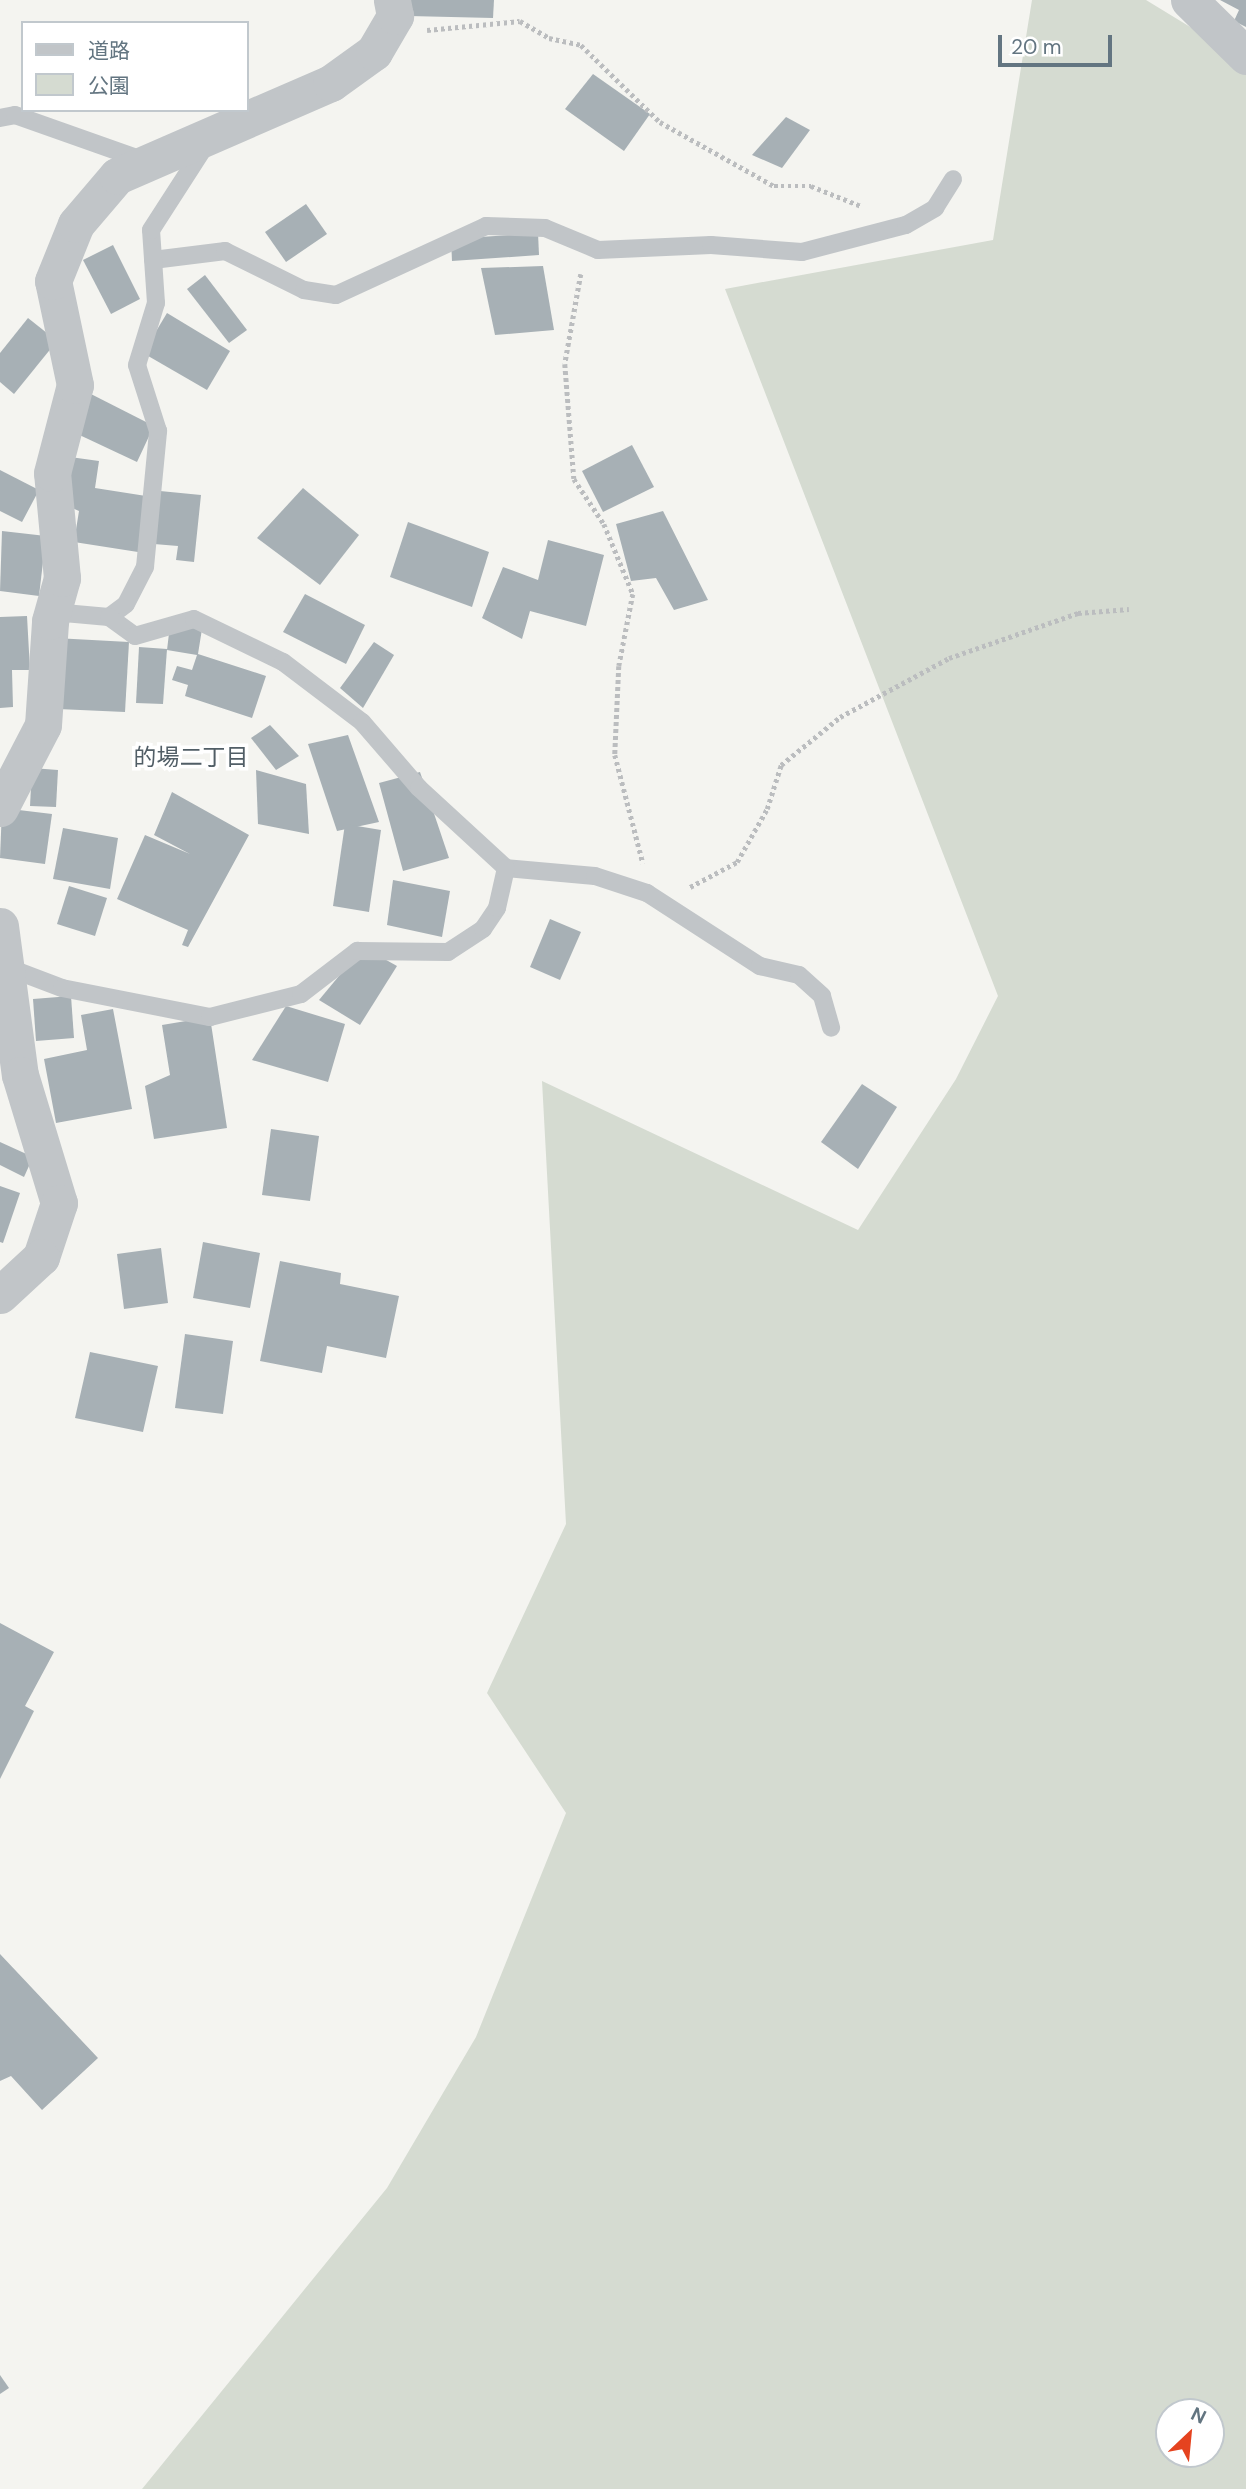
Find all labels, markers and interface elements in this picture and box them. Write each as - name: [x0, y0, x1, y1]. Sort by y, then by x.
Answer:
- legend: [21, 21, 248, 112]
- scale bar: [1001, 21, 1115, 65]
- text: 20 m: [1011, 33, 1062, 61]
- text: 道路: [88, 37, 130, 65]
- text: 公園: [88, 72, 130, 100]
- district label: 的場二丁目: [134, 743, 248, 771]
- north arrow: [1155, 2398, 1225, 2468]
- text: N: [1187, 2401, 1210, 2430]

